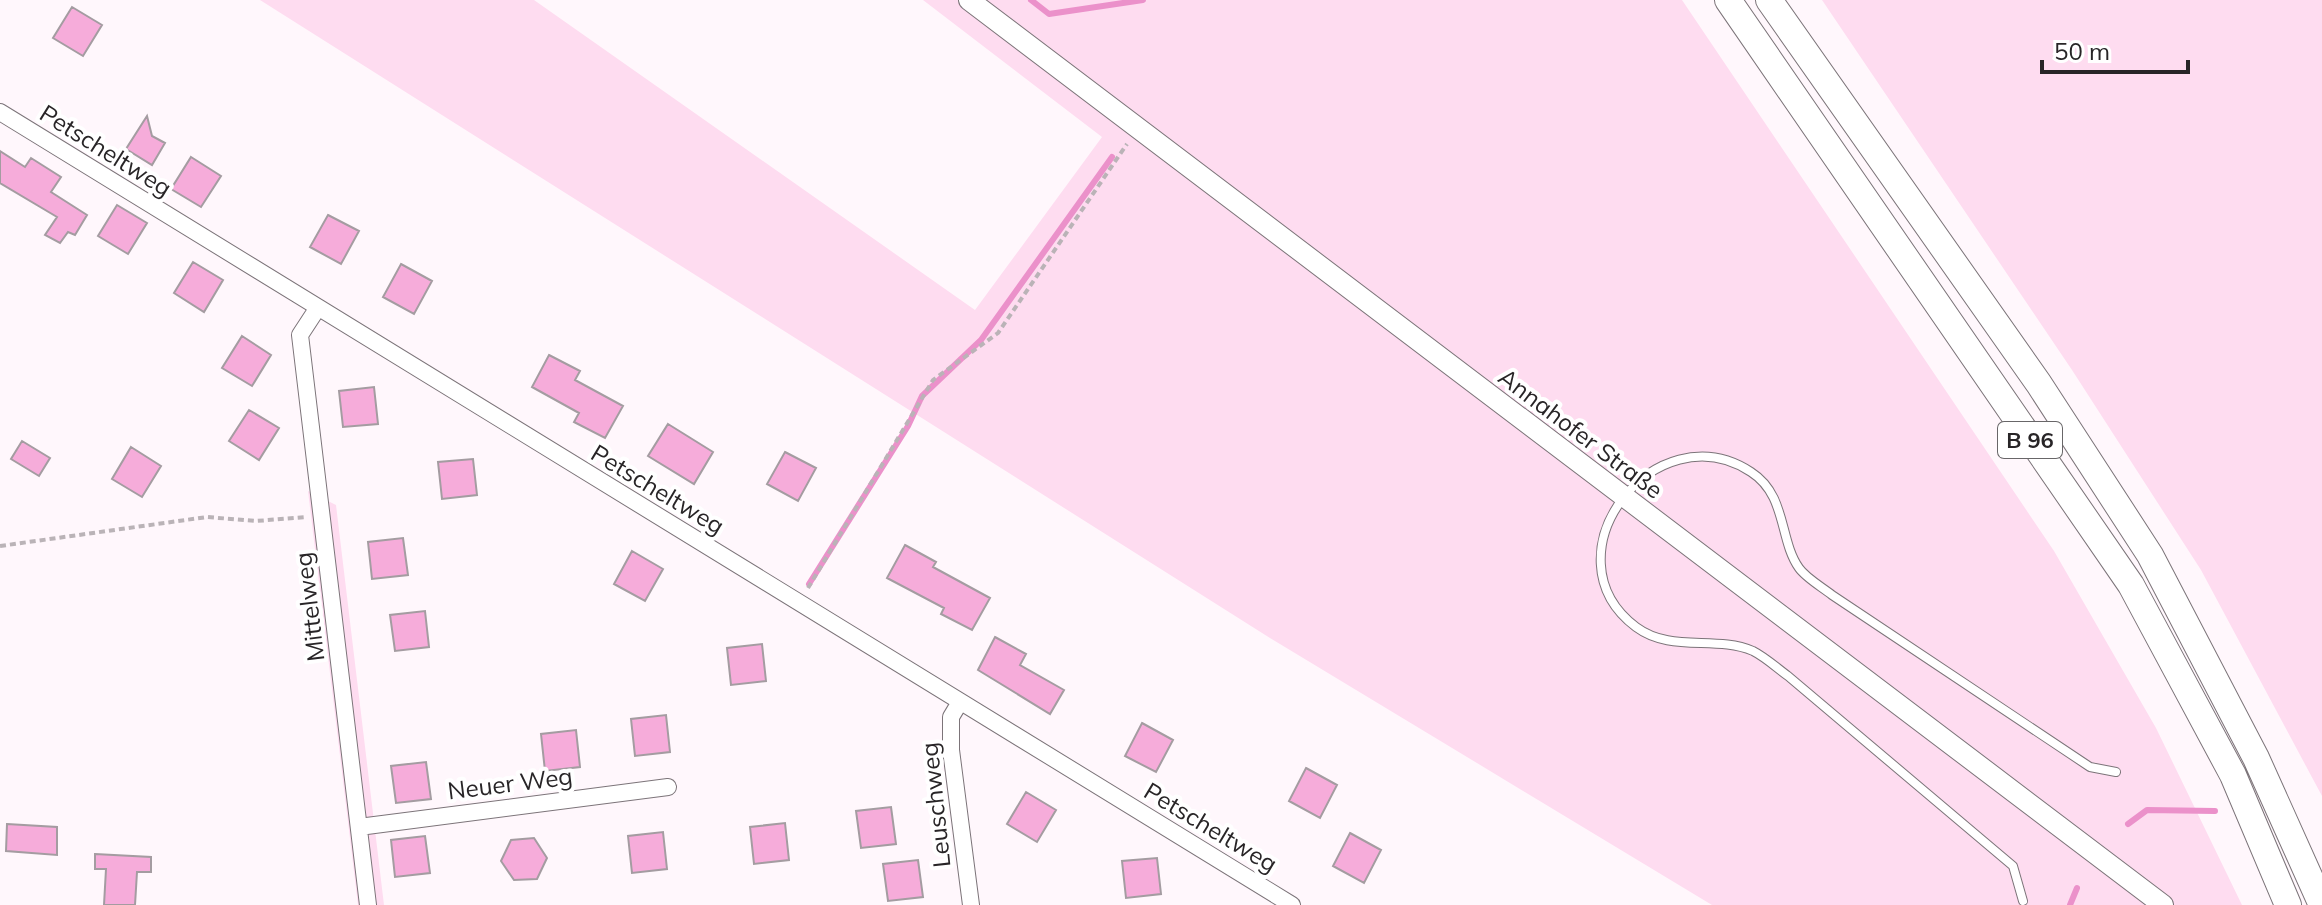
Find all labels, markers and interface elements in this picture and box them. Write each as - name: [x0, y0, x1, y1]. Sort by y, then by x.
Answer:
- scale bar: [2042, 24, 2188, 74]
- text: 50 m: [2054, 36, 2110, 66]
- street label: Petscheltweg: [34, 98, 178, 202]
- street label: Annahofer Straße: [1493, 361, 1669, 505]
- road number: B 96: [1998, 422, 2062, 458]
- street label: Petscheltweg: [586, 438, 730, 540]
- street label: Mittelweg: [287, 551, 331, 663]
- street label: Leuschweg: [914, 741, 956, 869]
- street label: Neuer Weg: [446, 760, 574, 806]
- street label: Petscheltweg: [1139, 776, 1283, 878]

